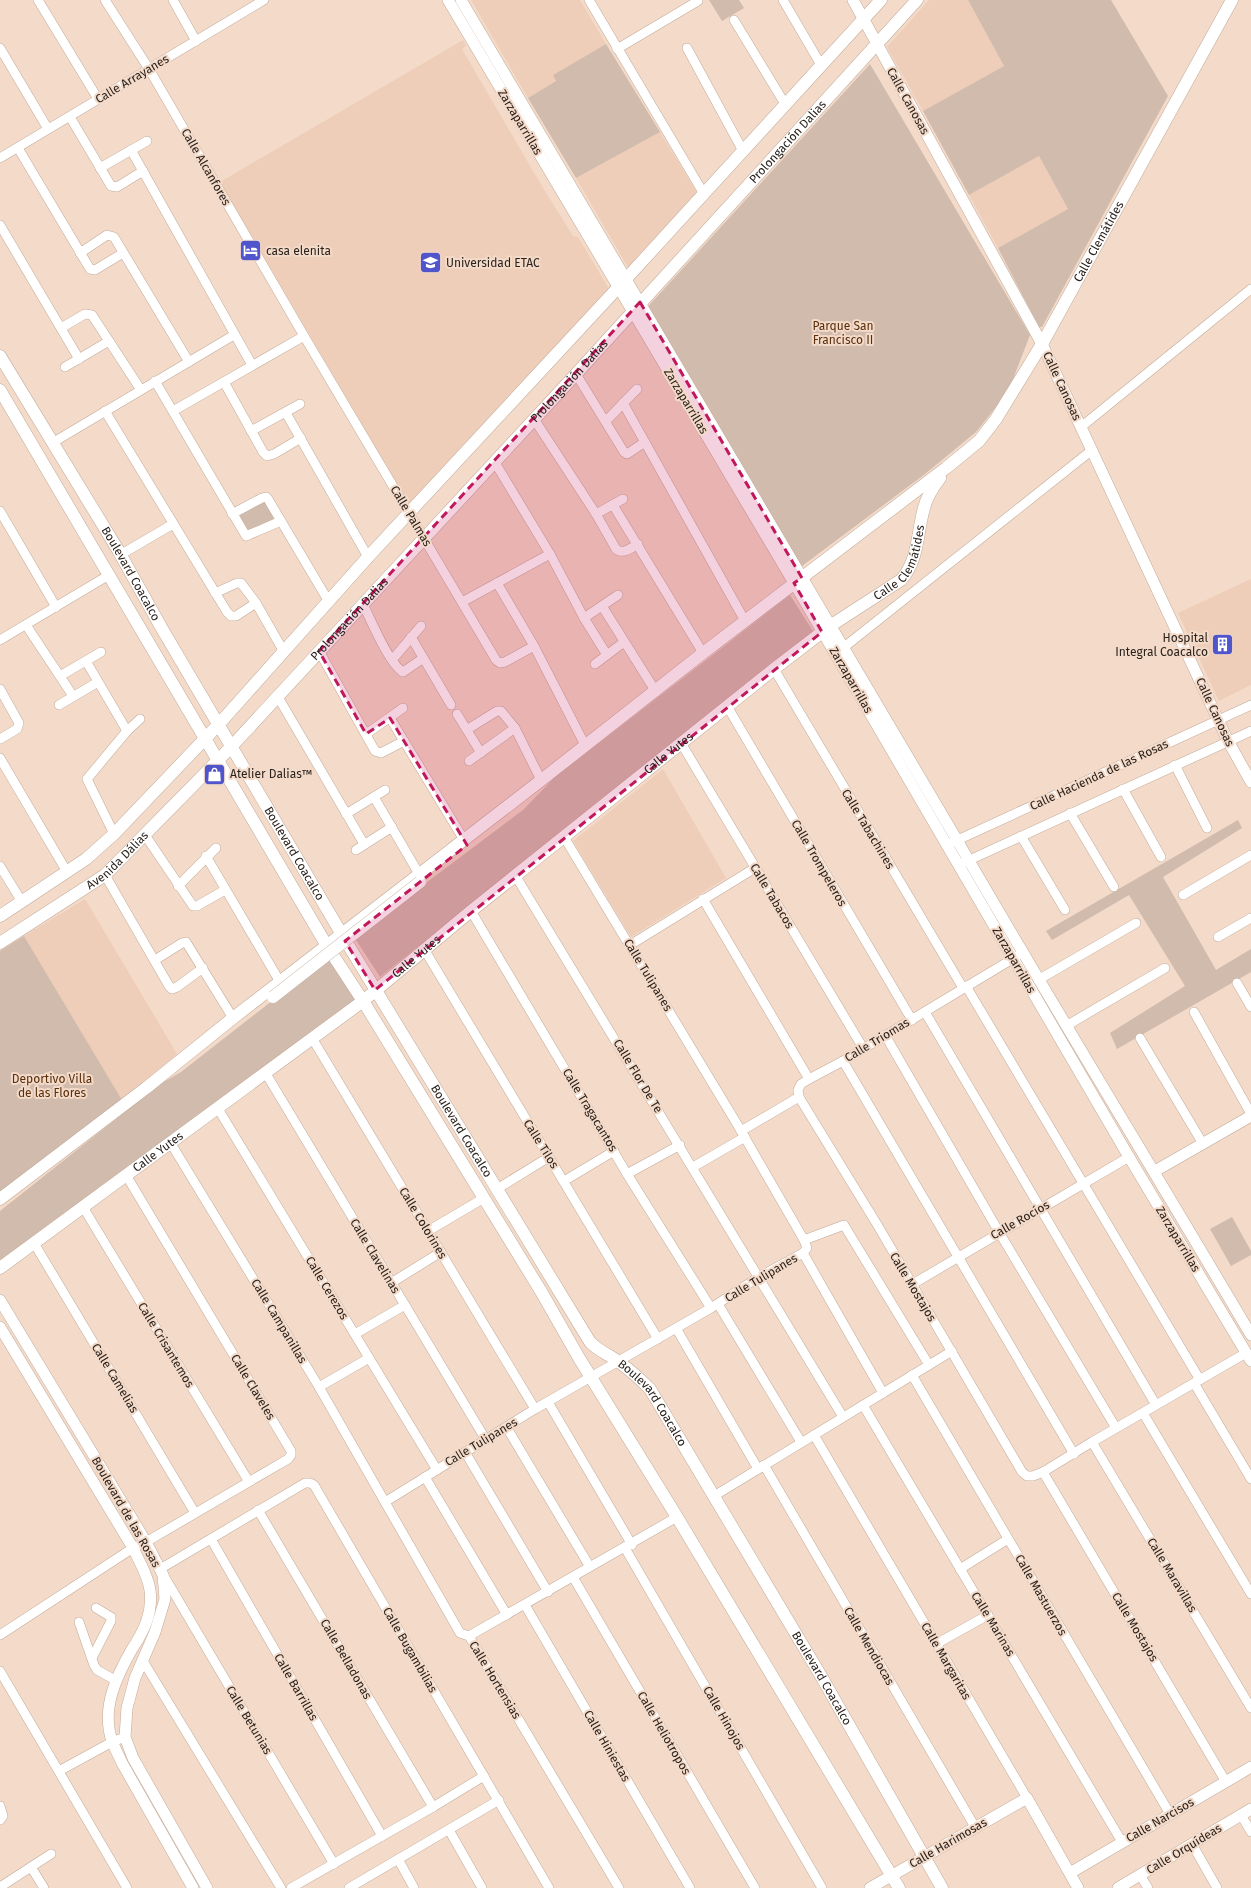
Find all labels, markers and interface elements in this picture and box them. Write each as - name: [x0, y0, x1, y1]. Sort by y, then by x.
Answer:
- street label: Calle Arrayanes: [93, 51, 172, 106]
- street label: Calle Canosas: [884, 65, 932, 137]
- street label: Zarzaparrillas: [495, 87, 545, 158]
- street label: Prolongación Dalias: [746, 97, 829, 186]
- street label: Calle Alcanfores: [178, 126, 234, 208]
- street label: Calle Clemátides: [1071, 198, 1127, 284]
- hotel icon: casa elenita: [238, 238, 264, 264]
- place label: casa elenita: [266, 244, 331, 258]
- school or university icon: Universidad ETAC: [417, 250, 443, 276]
- place label: Universidad ETAC: [446, 256, 540, 270]
- park label: Parque San Francisco II: [812, 319, 874, 347]
- street label: Prolongación Dalias: [528, 337, 611, 425]
- street label: Calle Canosas: [1040, 349, 1084, 423]
- street label: Zarzaparrillas: [661, 366, 711, 437]
- street label: Calle Palmas: [387, 483, 435, 549]
- street label: Boulevard Coacalco: [98, 524, 163, 623]
- street label: Calle Clemátides: [871, 524, 927, 603]
- street label: Prolongación Dalias: [308, 575, 391, 663]
- place label: Hospital Integral Coacalco: [1115, 631, 1208, 659]
- building icon: Hospital Integral Coacalco: [1210, 632, 1236, 658]
- street label: Zarzaparrillas: [826, 645, 876, 716]
- street label: Calle Canosas: [1193, 675, 1237, 749]
- street label: Calle Yutes: [641, 729, 696, 777]
- street label: Calle Hacienda de las Rosas: [1028, 737, 1171, 813]
- shop icon: Atelier Dalias™: [202, 761, 228, 787]
- place label: Atelier Dalias™: [230, 767, 312, 781]
- street label: Calle Tabachines: [839, 787, 898, 872]
- street label: Boulevard Coacalco: [261, 804, 327, 903]
- street label: Calle Trompeleros: [789, 817, 850, 909]
- street label: Avenida Dálias: [84, 828, 151, 892]
- street label: Calle Tabacos: [747, 861, 797, 931]
- street label: Zarzaparrillas: [989, 925, 1039, 996]
- street label: Calle Yutes: [389, 932, 444, 981]
- street label: Calle Tulipanes: [621, 936, 675, 1014]
- street label: Calle Triomas: [842, 1015, 912, 1065]
- street label: Calle Flor De Te: [611, 1037, 665, 1115]
- street label: Calle Tragacantos: [560, 1066, 621, 1155]
- park label: Deportivo Villa de las Flores: [12, 1072, 92, 1100]
- street label: Boulevard Coacalco: [428, 1082, 495, 1180]
- street label: Calle Tilos: [520, 1117, 562, 1172]
- street label: Calle Yutes: [130, 1128, 186, 1175]
- street label: Calle Colorines: [396, 1185, 450, 1262]
- street label: Calle Rocíos: [988, 1197, 1052, 1242]
- street label: Zarzaparrillas: [1153, 1204, 1203, 1275]
- street label: Calle Clavelinas: [347, 1216, 403, 1296]
- street label: Calle Mostajos: [887, 1250, 939, 1324]
- street label: Calle Tulipanes: [722, 1251, 800, 1305]
- street label: Calle Cerezos: [303, 1254, 352, 1322]
- street label: Calle Campanillas: [248, 1276, 310, 1366]
- street label: Calle Crisantemos: [135, 1300, 197, 1390]
- street label: Calle Camelias: [89, 1341, 141, 1416]
- street label: Calle Claveles: [228, 1352, 278, 1423]
- street label: Boulevard Coacalco: [615, 1357, 690, 1449]
- street label: Calle Tulipanes: [442, 1415, 520, 1469]
- street label: Boulevard de las Rosas: [89, 1454, 164, 1570]
- street label: Calle Maravillas: [1144, 1535, 1200, 1615]
- street label: Calle Mastuerzos: [1012, 1552, 1070, 1638]
- street label: Calle Marinas: [968, 1589, 1018, 1659]
- street label: Calle Mostajos: [1109, 1590, 1161, 1664]
- street label: Calle Mendiocas: [841, 1604, 897, 1688]
- street label: Calle Bugambilias: [380, 1605, 440, 1696]
- street label: Calle Belladonas: [317, 1616, 375, 1702]
- street label: Calle Margaritas: [918, 1620, 974, 1702]
- street label: Boulevard Coacalco: [789, 1629, 855, 1728]
- street label: Calle Hortensias: [466, 1639, 524, 1722]
- street label: Calle Barrillas: [271, 1651, 321, 1723]
- street label: Calle Betunias: [223, 1683, 275, 1757]
- street label: Calle Hinojos: [700, 1684, 748, 1753]
- street label: Calle Heliotropos: [635, 1689, 694, 1777]
- street label: Calle Hiniestas: [581, 1708, 633, 1785]
- street label: Calle Narcisos: [1124, 1795, 1197, 1845]
- street label: Calle Harimosas: [907, 1815, 990, 1871]
- street label: Calle Orquídeas: [1144, 1821, 1225, 1877]

